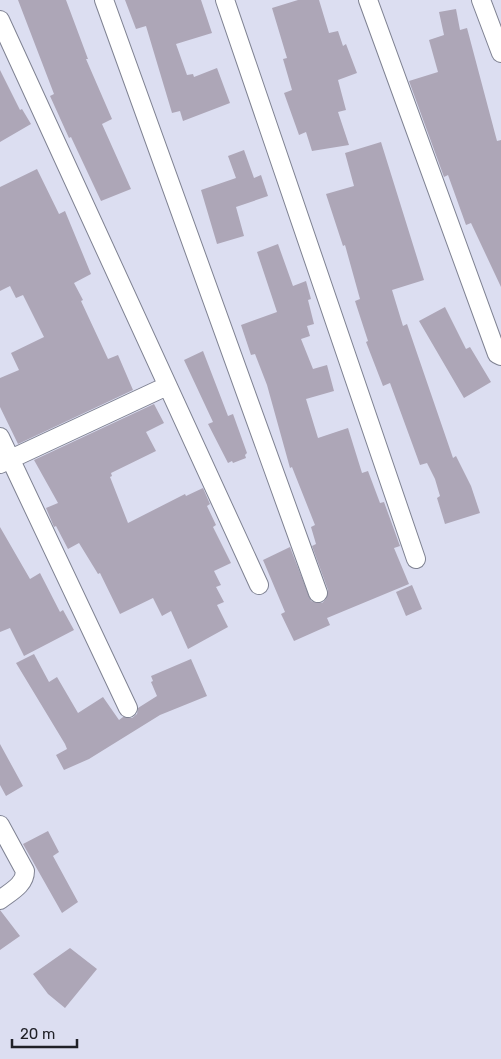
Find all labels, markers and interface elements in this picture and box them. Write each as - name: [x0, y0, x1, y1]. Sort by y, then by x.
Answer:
- scale bar: [12, 1016, 78, 1048]
- text: 20 m: [20, 1025, 55, 1043]

